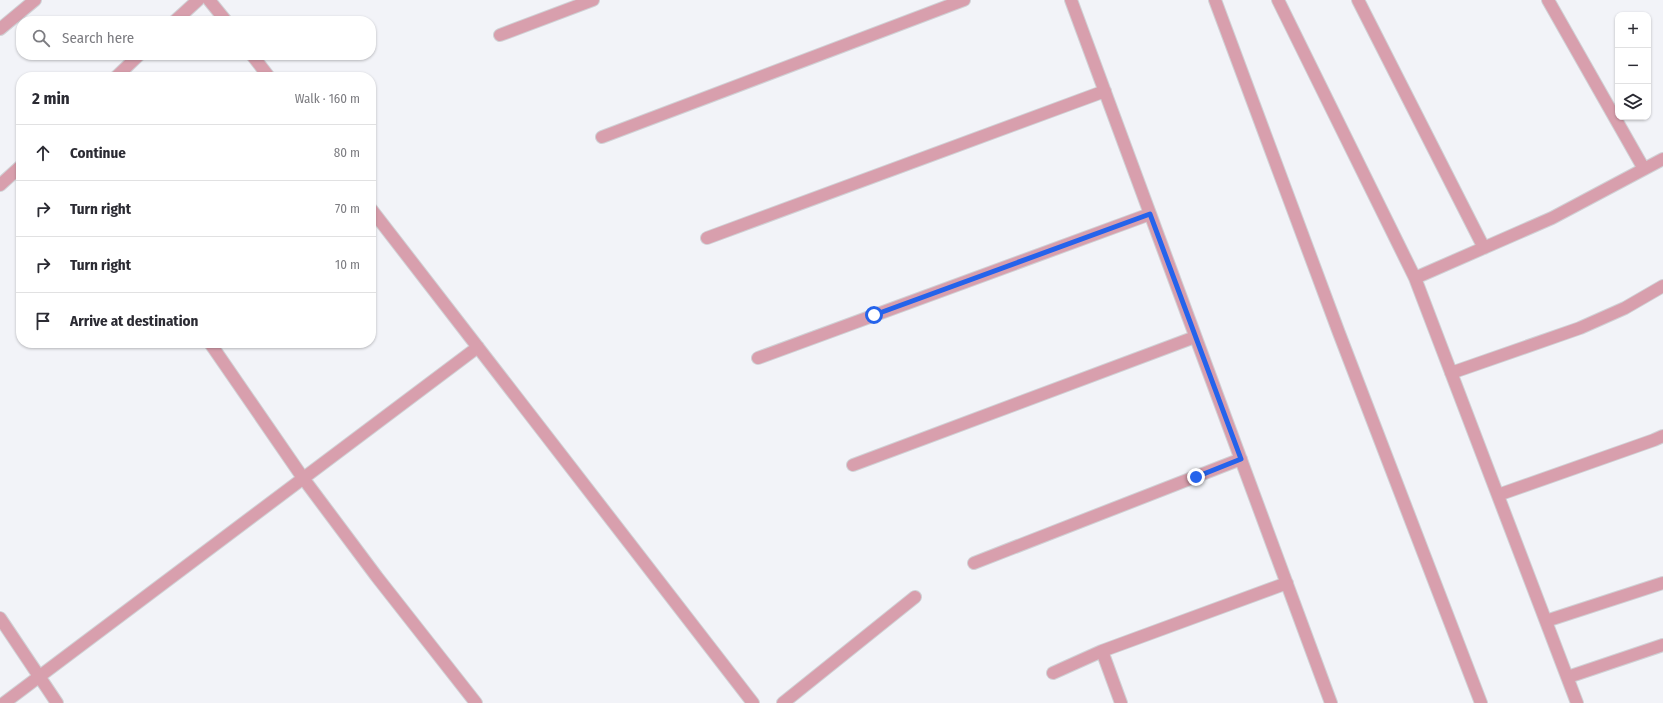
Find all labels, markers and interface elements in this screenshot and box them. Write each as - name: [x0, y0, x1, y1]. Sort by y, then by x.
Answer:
- map controls: [1615, 12, 1651, 120]
- button: +: [1615, 12, 1651, 48]
- search box: [16, 16, 376, 60]
- icon: search: [30, 27, 52, 49]
- text: Search here: [62, 29, 134, 47]
- button: −: [1615, 48, 1651, 84]
- button: layers: [1615, 84, 1651, 120]
- text: 2 min: [32, 88, 70, 109]
- text: Walk · 160 m: [295, 91, 360, 106]
- icon: ahead: [32, 142, 54, 164]
- text: Continue: [70, 144, 126, 162]
- text: 80 m: [334, 145, 360, 160]
- icon: right: [32, 198, 54, 220]
- text: Turn right: [70, 200, 131, 218]
- text: 70 m: [335, 201, 360, 216]
- icon: right: [32, 254, 54, 276]
- text: Turn right: [70, 256, 131, 274]
- text: 10 m: [335, 257, 360, 272]
- route start: [865, 306, 883, 324]
- icon: arrive: [32, 310, 54, 332]
- text: Arrive at destination: [70, 312, 198, 330]
- route end: [1187, 468, 1205, 486]

